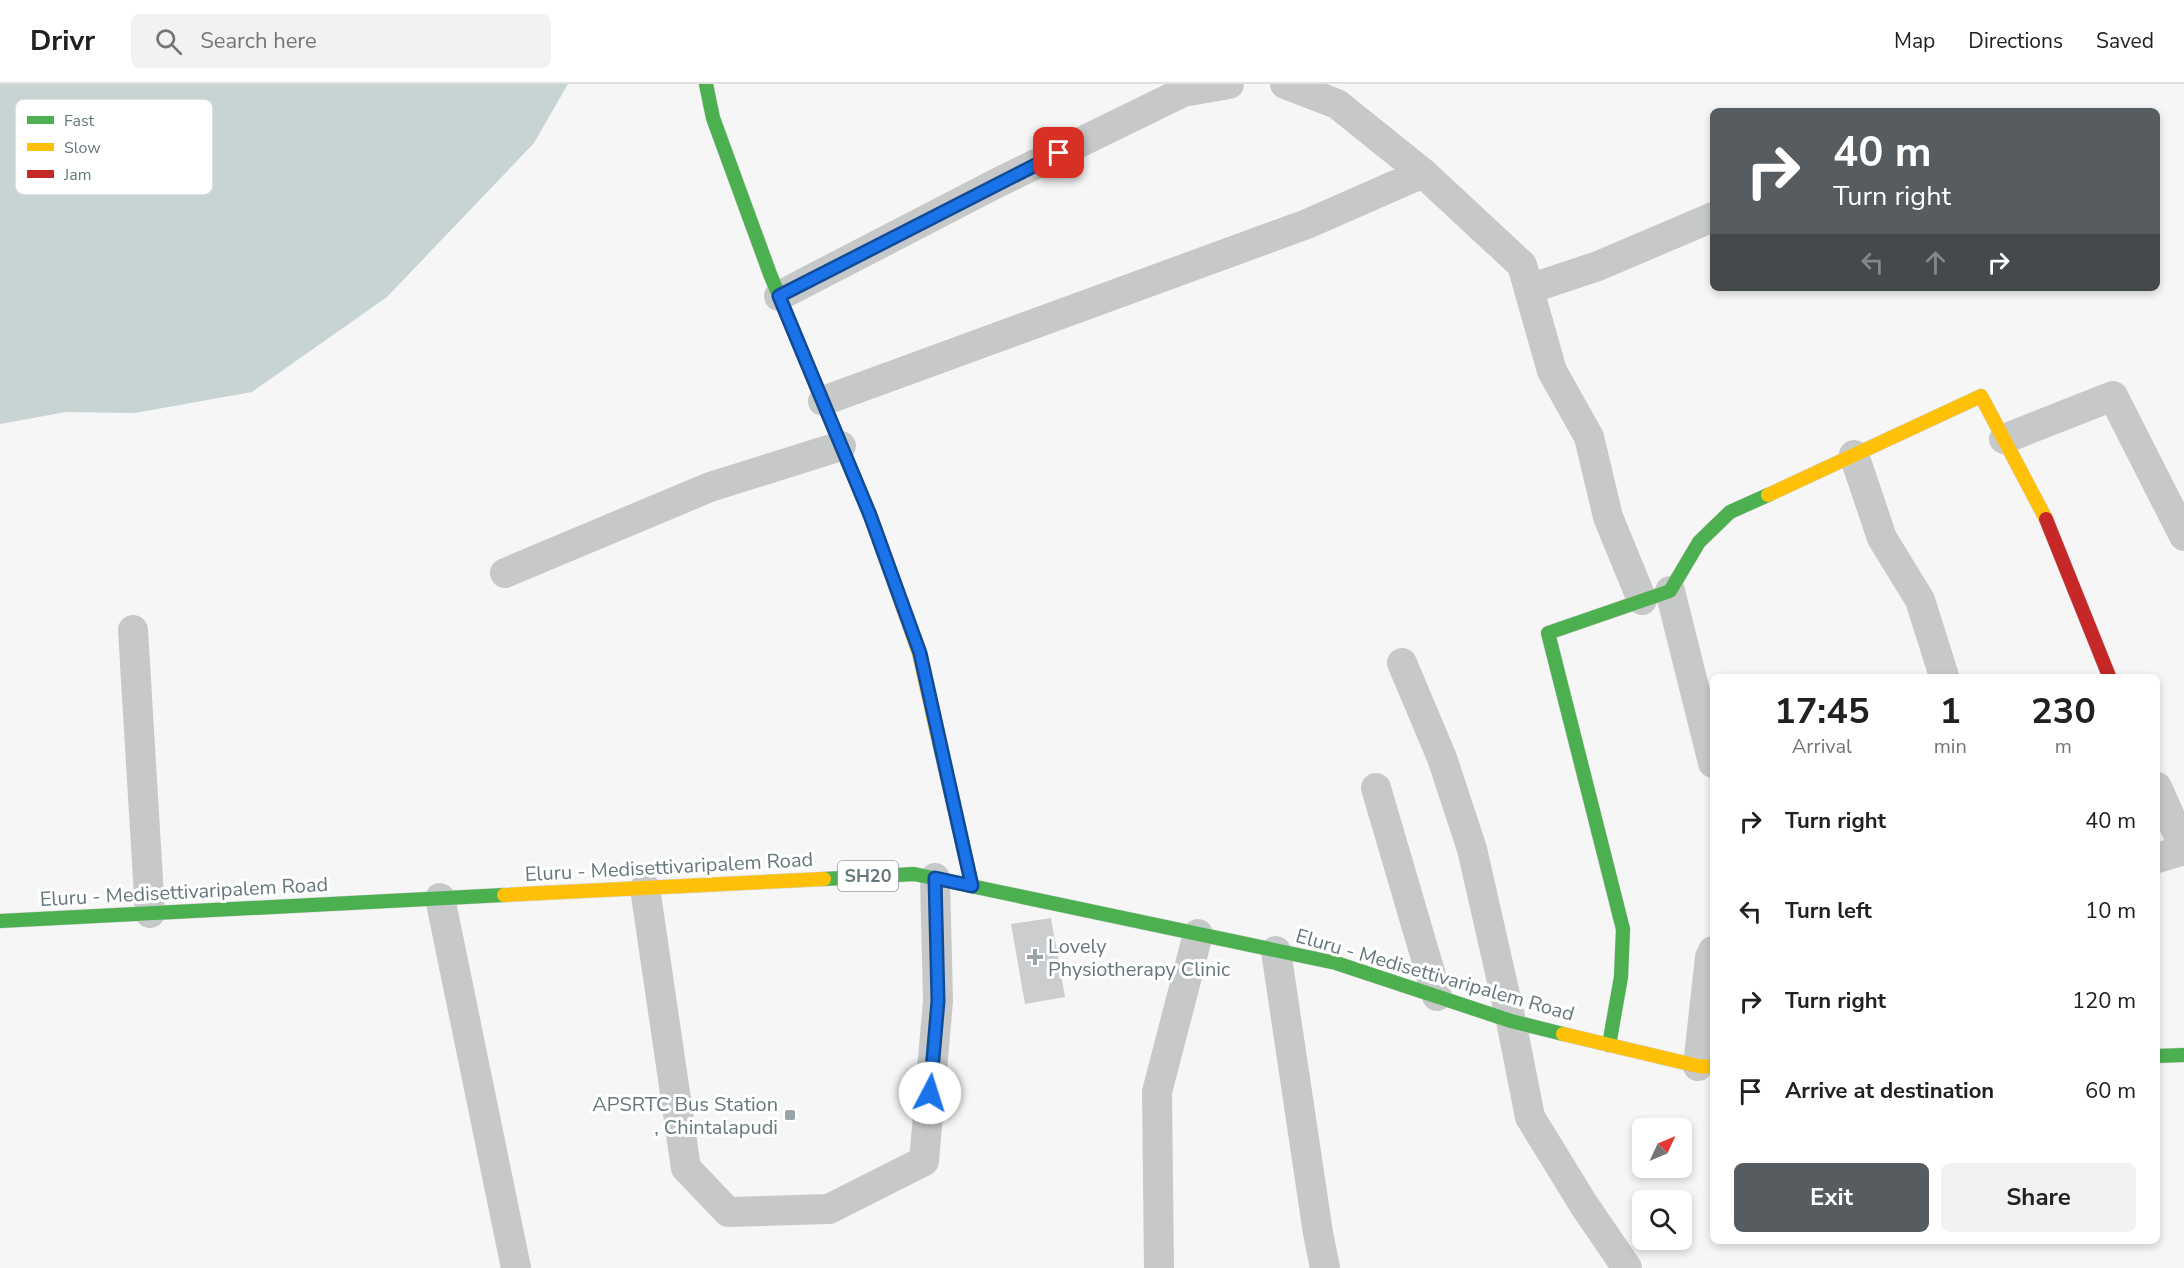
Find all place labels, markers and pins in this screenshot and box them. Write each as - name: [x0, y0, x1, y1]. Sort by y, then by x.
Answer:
- pin: [1033, 127, 1084, 178]
- place label: Lovely Physiotherapy Clinic: [1048, 933, 1230, 983]
- marker: Lovely Physiotherapy Clinic: [1026, 948, 1044, 966]
- place label: APSRTC Bus Station , Chintalapudi: [592, 1091, 778, 1141]
- marker: APSRTC Bus Station , Chintalapudi: [783, 1108, 797, 1122]

